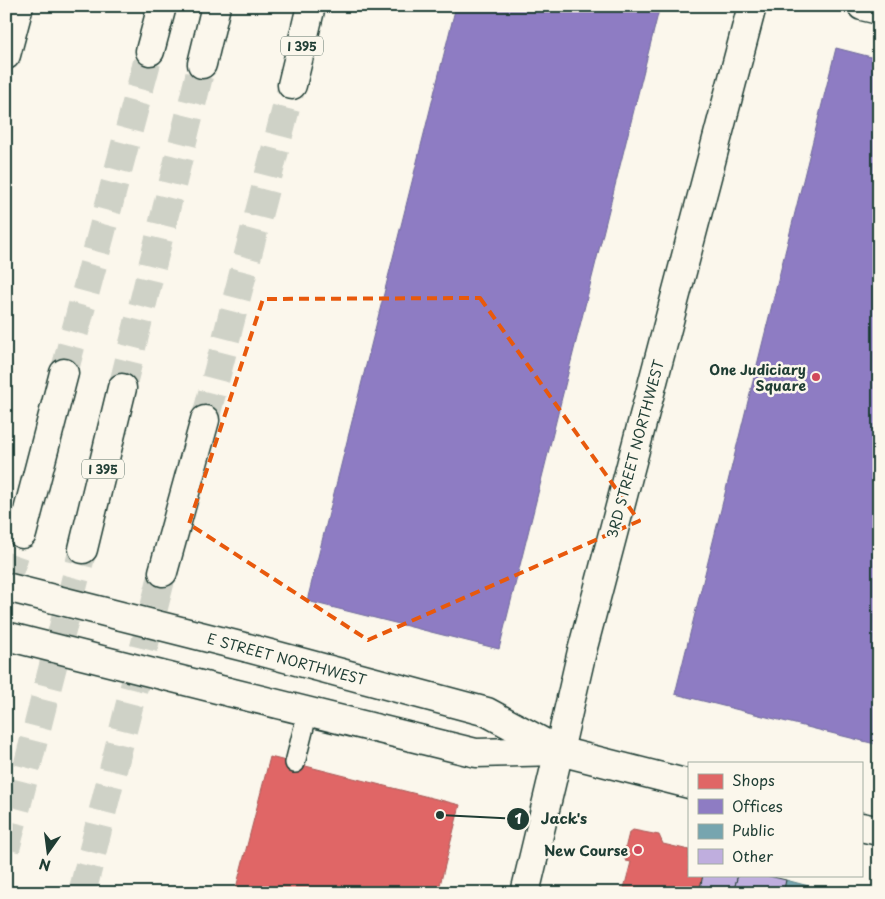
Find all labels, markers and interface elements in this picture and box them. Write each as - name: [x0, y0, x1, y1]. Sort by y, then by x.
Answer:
- road number: I 395: [281, 36, 323, 56]
- street label: 3RD STREET NORTHWEST: [601, 357, 669, 541]
- place label: One Judiciary Square: [709, 359, 806, 396]
- marker: One Judiciary Square: [810, 371, 822, 383]
- road number: I 395: [82, 459, 124, 478]
- street label: E STREET NORTHWEST: [205, 628, 369, 690]
- legend: [688, 762, 862, 876]
- text: Shops: [732, 768, 775, 791]
- text: Offices: [732, 794, 783, 817]
- callout: Jack's: [506, 804, 597, 834]
- text: 1: [514, 806, 522, 829]
- text: Jack's: [541, 806, 587, 829]
- text: Public: [732, 818, 775, 841]
- north arrow: [22, 826, 72, 876]
- place label: New Course: [544, 840, 628, 861]
- marker: New Course: [632, 844, 644, 856]
- text: Other: [732, 844, 773, 867]
- text: N: [37, 854, 53, 877]

